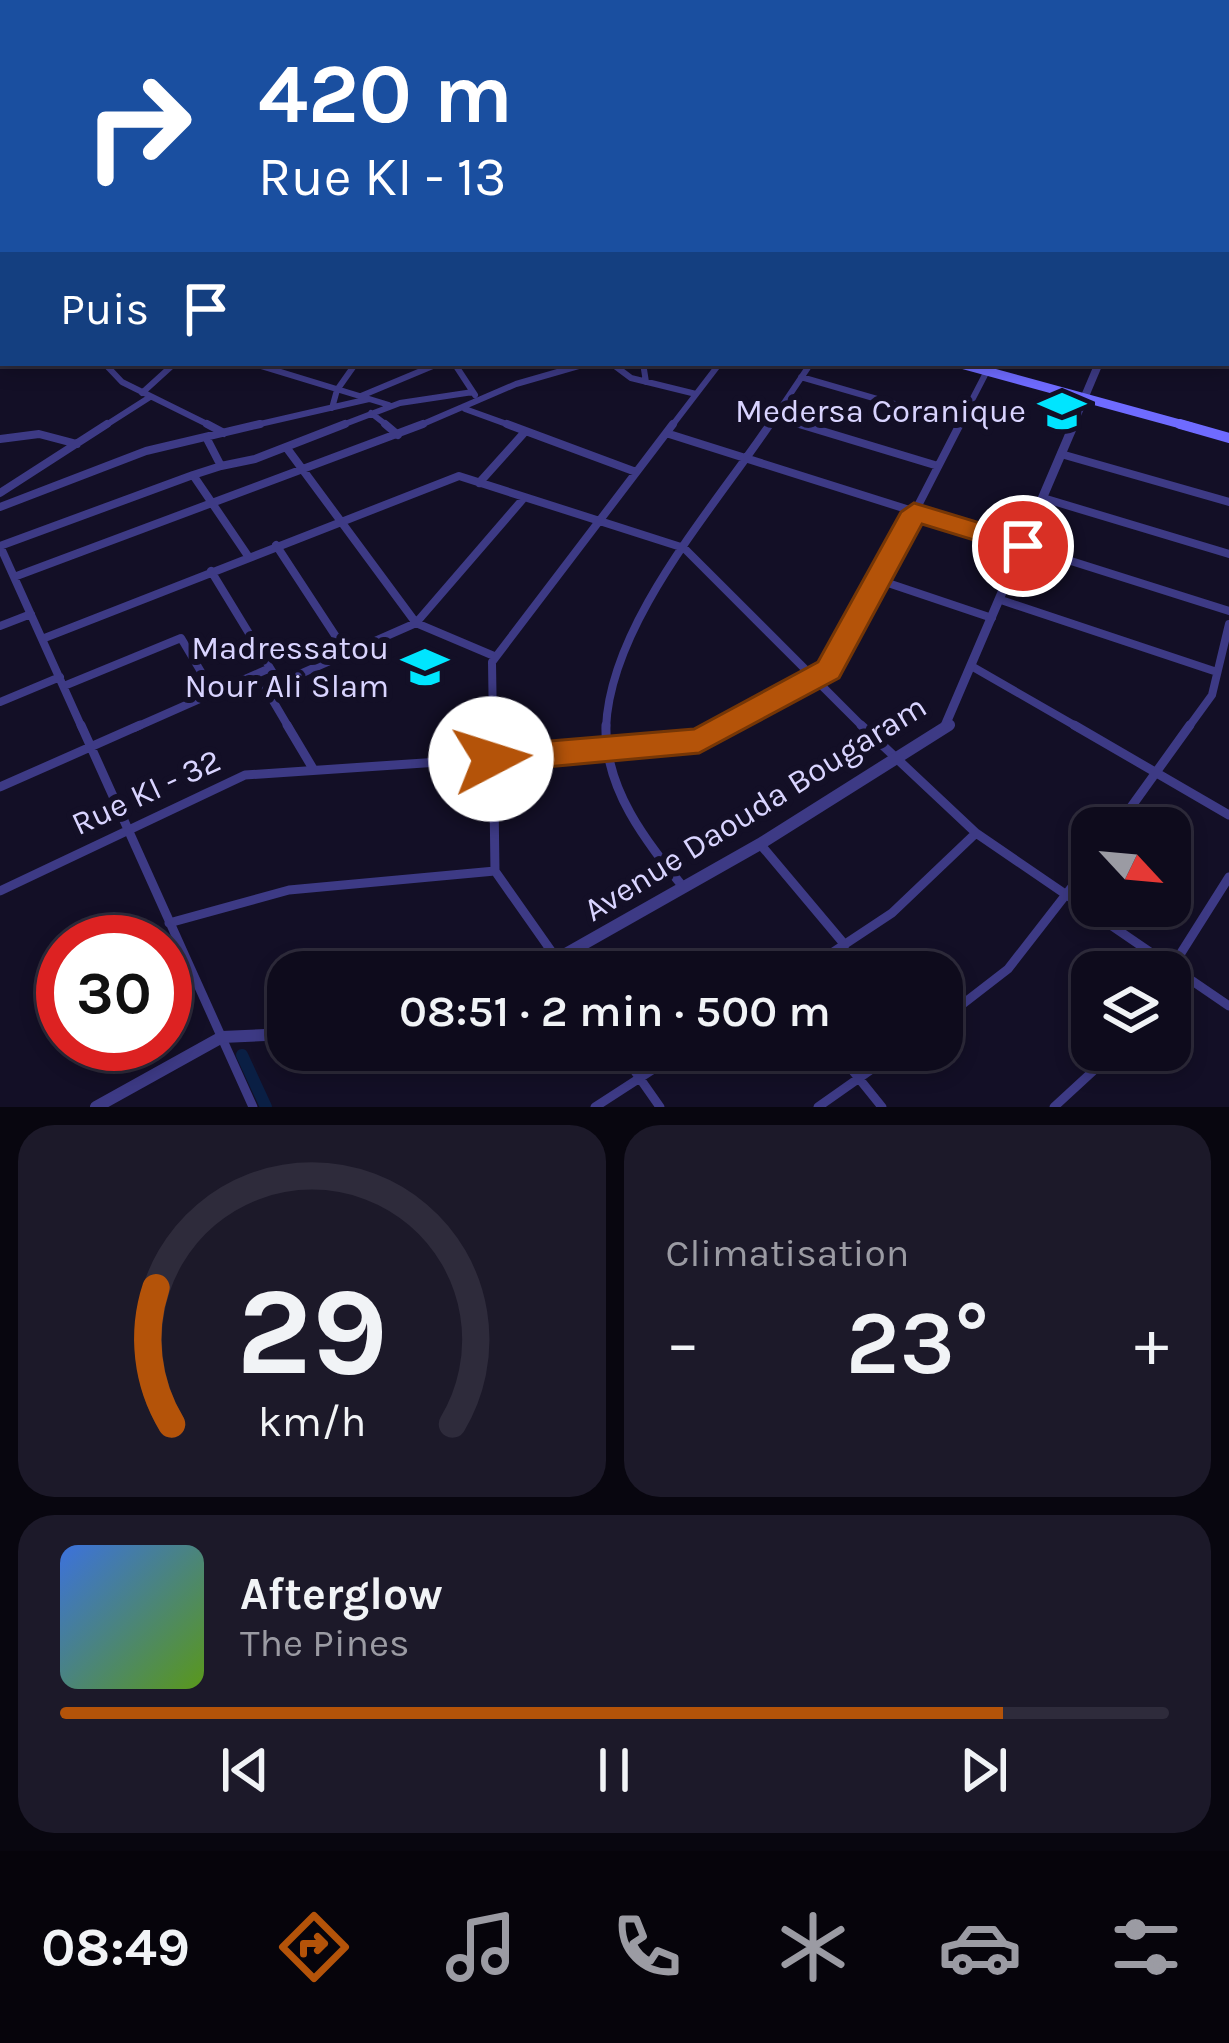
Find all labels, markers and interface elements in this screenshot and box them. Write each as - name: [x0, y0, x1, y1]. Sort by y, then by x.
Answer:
- text: 420 m: [258, 45, 513, 143]
- icon: right: [60, 48, 216, 204]
- text: Rue KI - 13: [258, 145, 506, 209]
- icon: arrive: [173, 276, 239, 342]
- text: Puis: [60, 283, 149, 335]
- school or university icon: Medersa Coranique: [1037, 386, 1087, 436]
- place label: Medersa Coranique: [735, 392, 1026, 430]
- pin: [972, 495, 1074, 597]
- icon: arrive: [990, 513, 1056, 579]
- place label: Madressatou Nour Ali Slam: [185, 629, 389, 705]
- school or university icon: Madressatou Nour Ali Slam: [400, 642, 450, 692]
- street label: Avenue Daouda Bougaram: [577, 687, 933, 929]
- position arrow: [428, 696, 554, 822]
- street label: Rue KI - 32: [65, 741, 227, 843]
- north arrow: [1071, 807, 1191, 927]
- map controls: [1071, 807, 1191, 1071]
- speed limit sign: 30: [36, 915, 192, 1071]
- button: layers: [1071, 951, 1191, 1071]
- text: 08:51 · 2 min · 500 m: [399, 985, 831, 1037]
- text: Climatisation: [666, 1230, 909, 1276]
- text: 29: [236, 1259, 388, 1404]
- text: 23°: [846, 1290, 989, 1396]
- text: −: [666, 1304, 700, 1382]
- text: +: [1134, 1304, 1169, 1382]
- text: km/h: [257, 1397, 366, 1447]
- text: Afterglow: [240, 1568, 443, 1620]
- text: The Pines: [240, 1620, 410, 1666]
- icon: previous: [212, 1737, 278, 1803]
- icon: pause: [581, 1737, 647, 1803]
- icon: next: [951, 1737, 1017, 1803]
- icon: directions: [272, 1905, 356, 1989]
- icon: music: [439, 1905, 523, 1989]
- icon: phone: [605, 1905, 689, 1989]
- icon: climate: [771, 1905, 855, 1989]
- icon: car: [938, 1905, 1022, 1989]
- icon: filters: [1104, 1905, 1188, 1989]
- text: 08:49: [41, 1915, 190, 1979]

